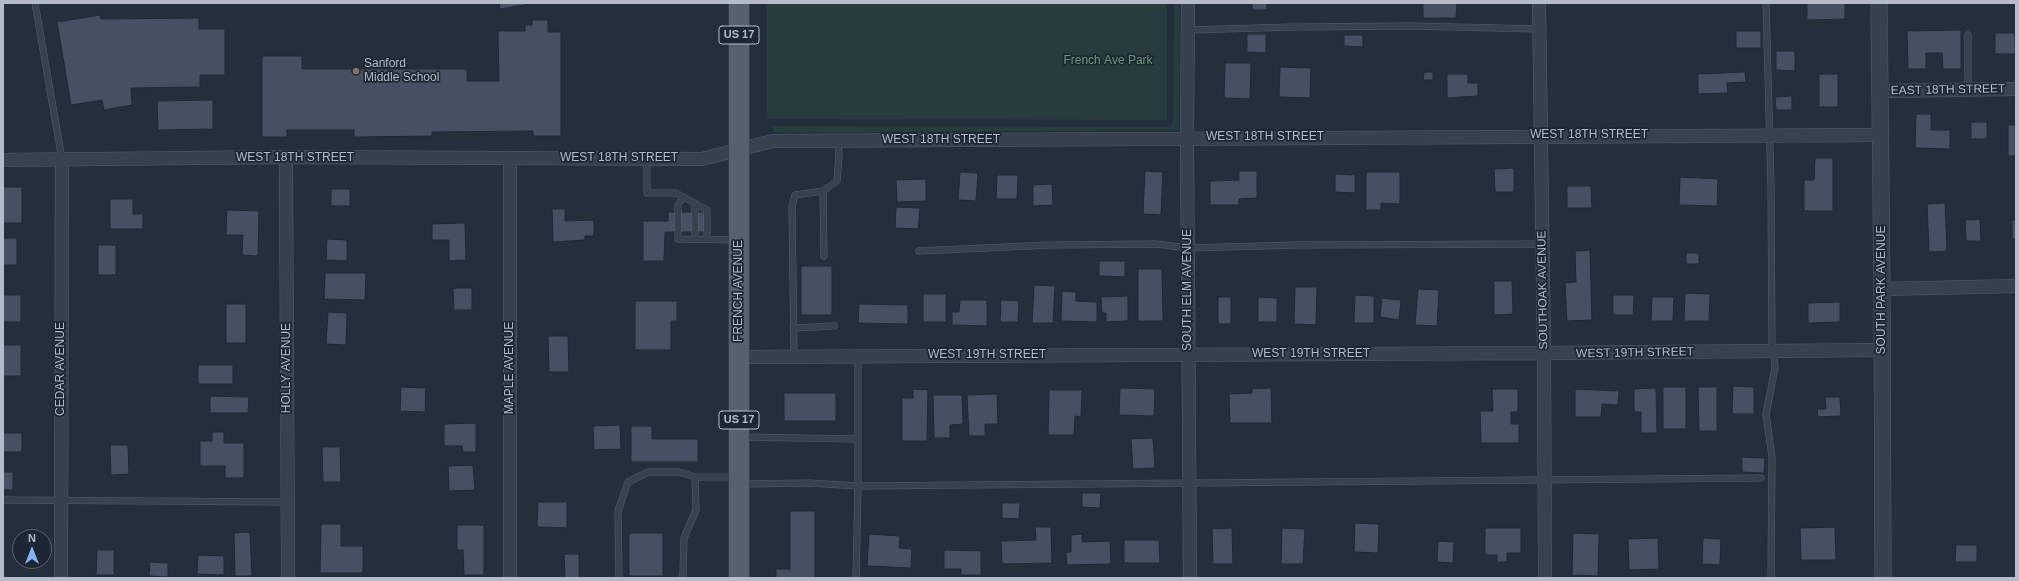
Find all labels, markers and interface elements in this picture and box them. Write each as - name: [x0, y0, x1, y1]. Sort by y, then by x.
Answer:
- road number: US 17: [719, 26, 759, 44]
- park label: French Ave Park: [1063, 54, 1153, 68]
- place label: Sanford Middle School: [364, 57, 439, 85]
- marker: Sanford Middle School: [351, 66, 361, 76]
- street label: EAST 18TH STREET: [1891, 82, 2005, 98]
- street label: WEST 18TH STREET: [1530, 128, 1648, 142]
- street label: WEST 18TH STREET: [1206, 130, 1324, 144]
- street label: WEST 18TH STREET: [882, 133, 1000, 147]
- street label: WEST 18TH STREET: [236, 151, 354, 165]
- street label: WEST 18TH STREET: [560, 151, 678, 165]
- street label: SOUTH PARK AVENUE: [1875, 226, 1889, 354]
- street label: SOUTH ELM AVENUE: [1181, 229, 1195, 351]
- street label: SOUTHOAK AVENUE: [1535, 230, 1551, 350]
- street label: FRENCH AVENUE: [732, 240, 746, 342]
- street label: CEDAR AVENUE: [54, 322, 68, 416]
- street label: MAPLE AVENUE: [503, 322, 517, 414]
- street label: HOLLY AVENUE: [280, 323, 294, 413]
- street label: WEST 19TH STREET: [1576, 345, 1694, 361]
- street label: WEST 19TH STREET: [1252, 347, 1370, 361]
- street label: WEST 19TH STREET: [928, 348, 1046, 362]
- road number: US 17: [719, 411, 759, 429]
- north arrow: [12, 529, 52, 569]
- text: N: [28, 532, 36, 544]

